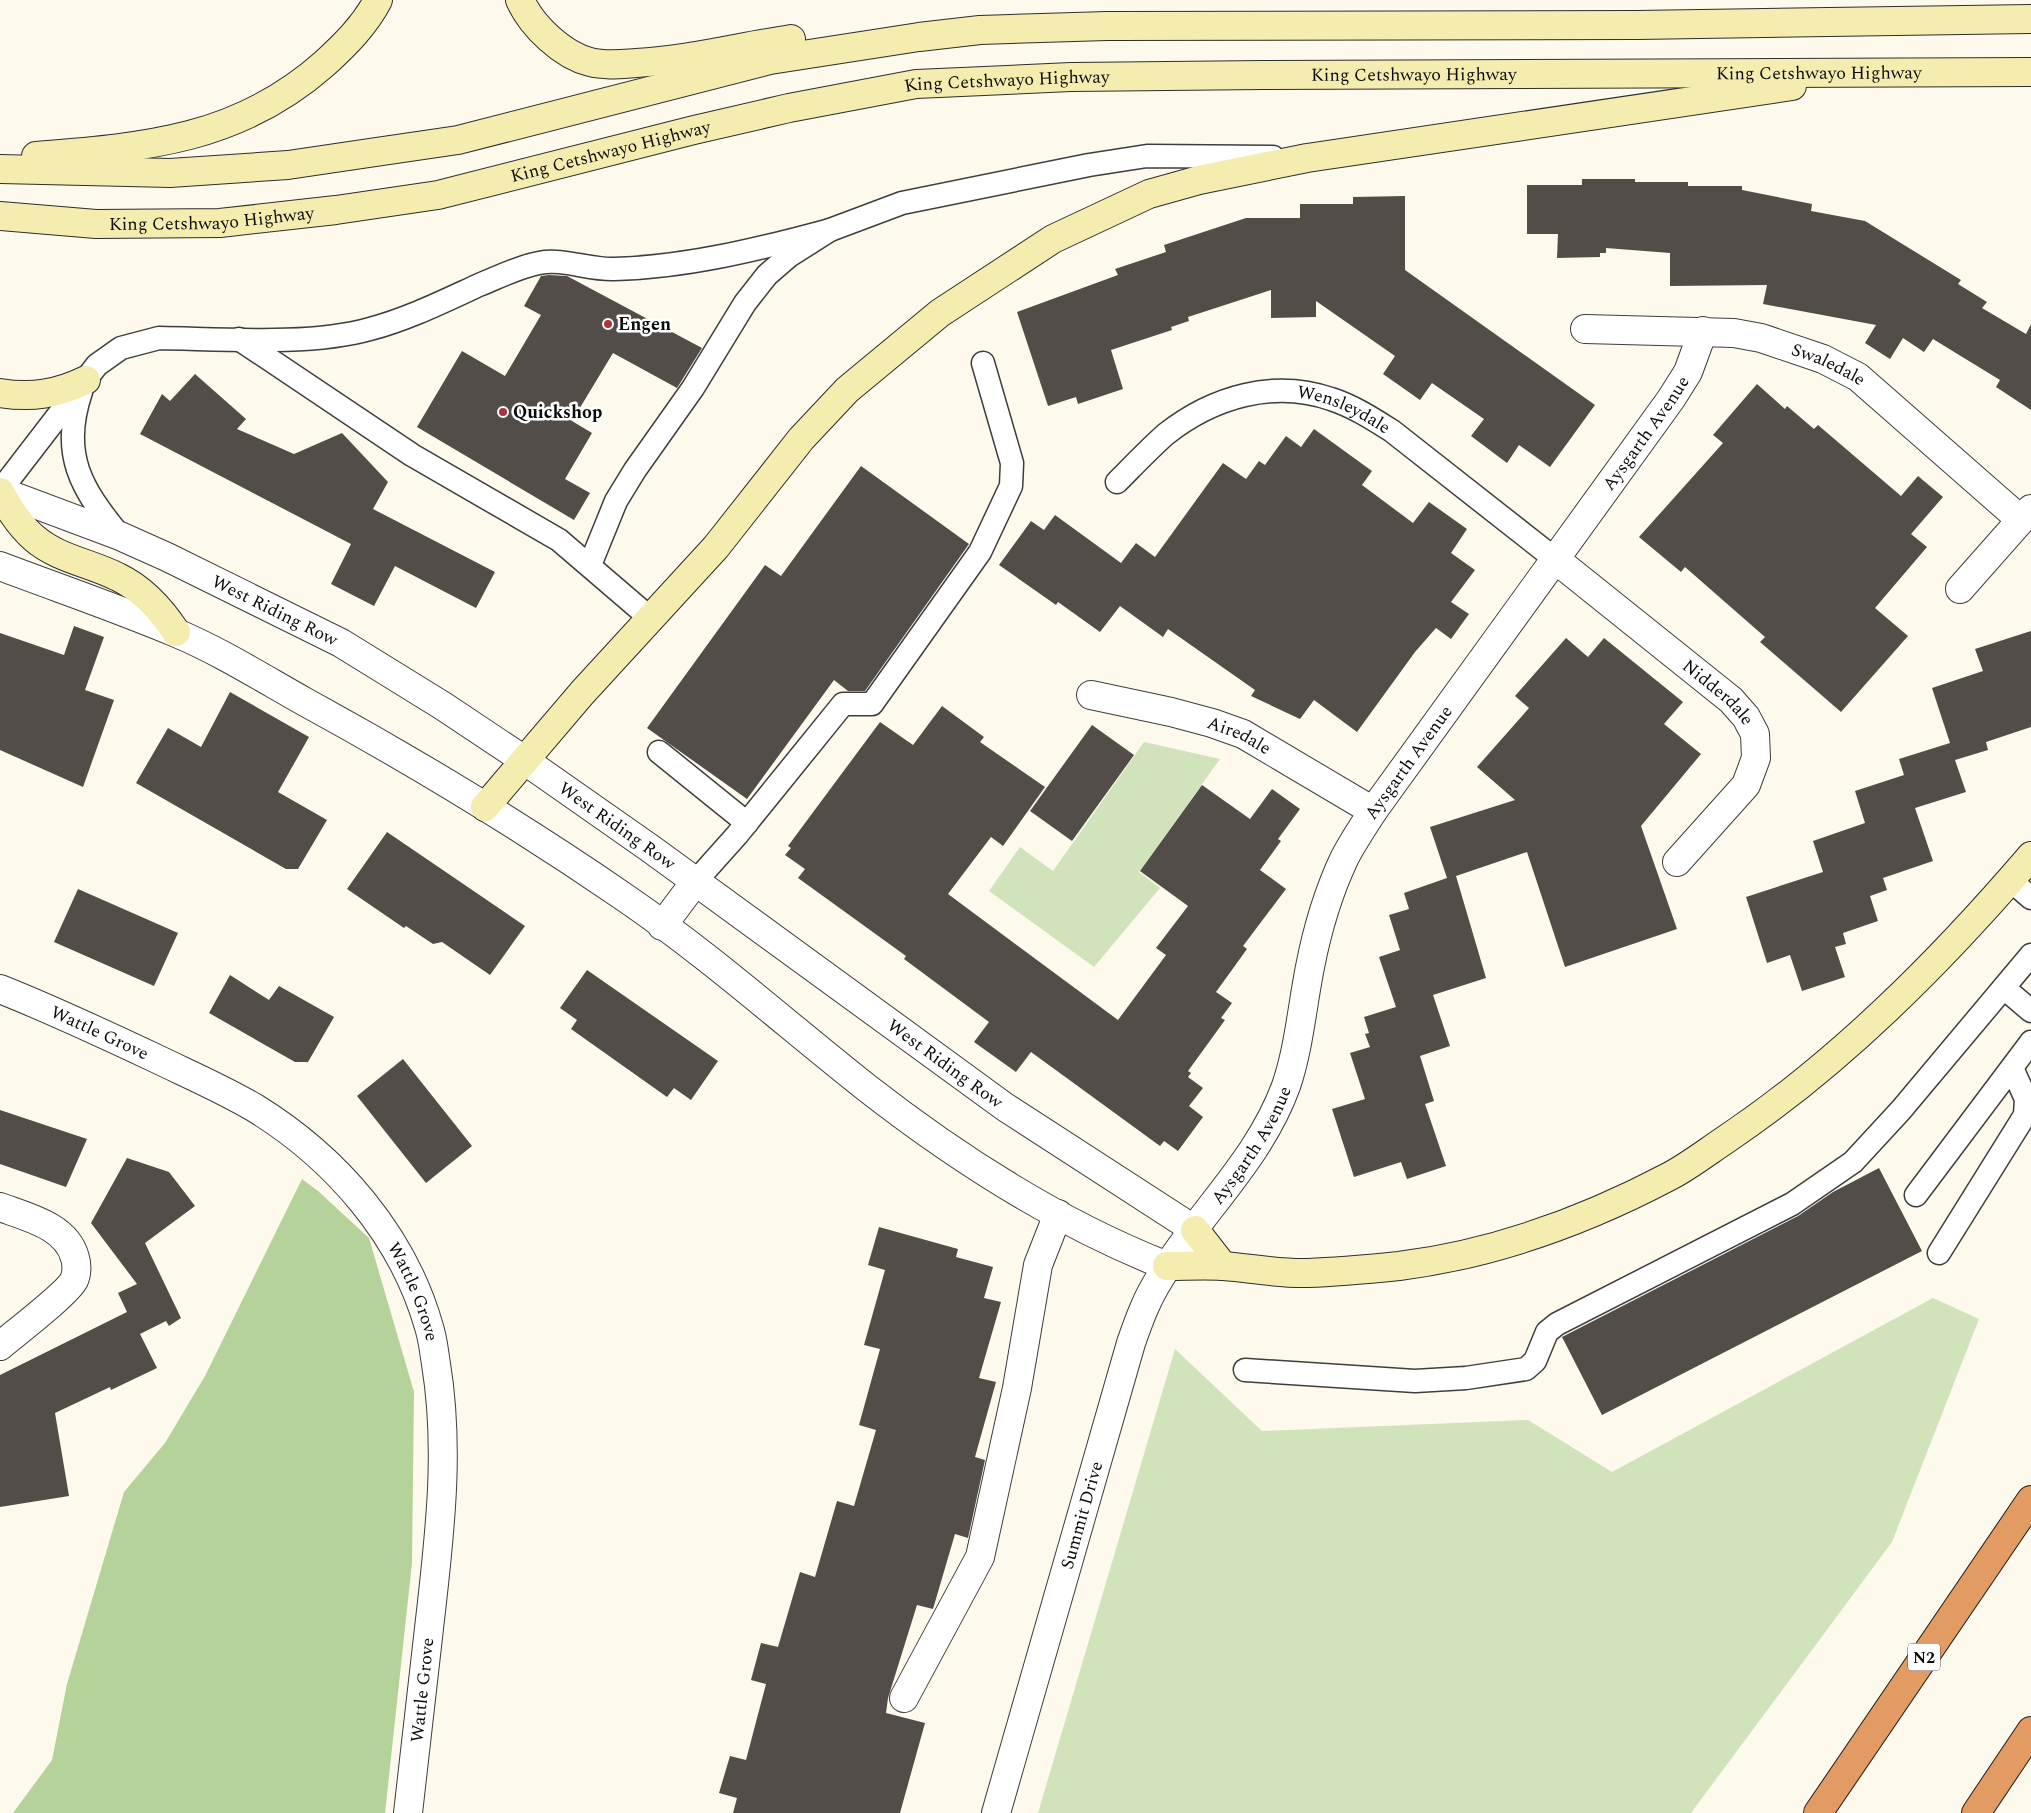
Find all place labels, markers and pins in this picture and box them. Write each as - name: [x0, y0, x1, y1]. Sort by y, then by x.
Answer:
- place label: Engen: [618, 311, 671, 338]
- marker: Engen: [602, 318, 614, 330]
- place label: Quickshop: [513, 399, 602, 426]
- marker: Quickshop: [497, 406, 509, 418]

